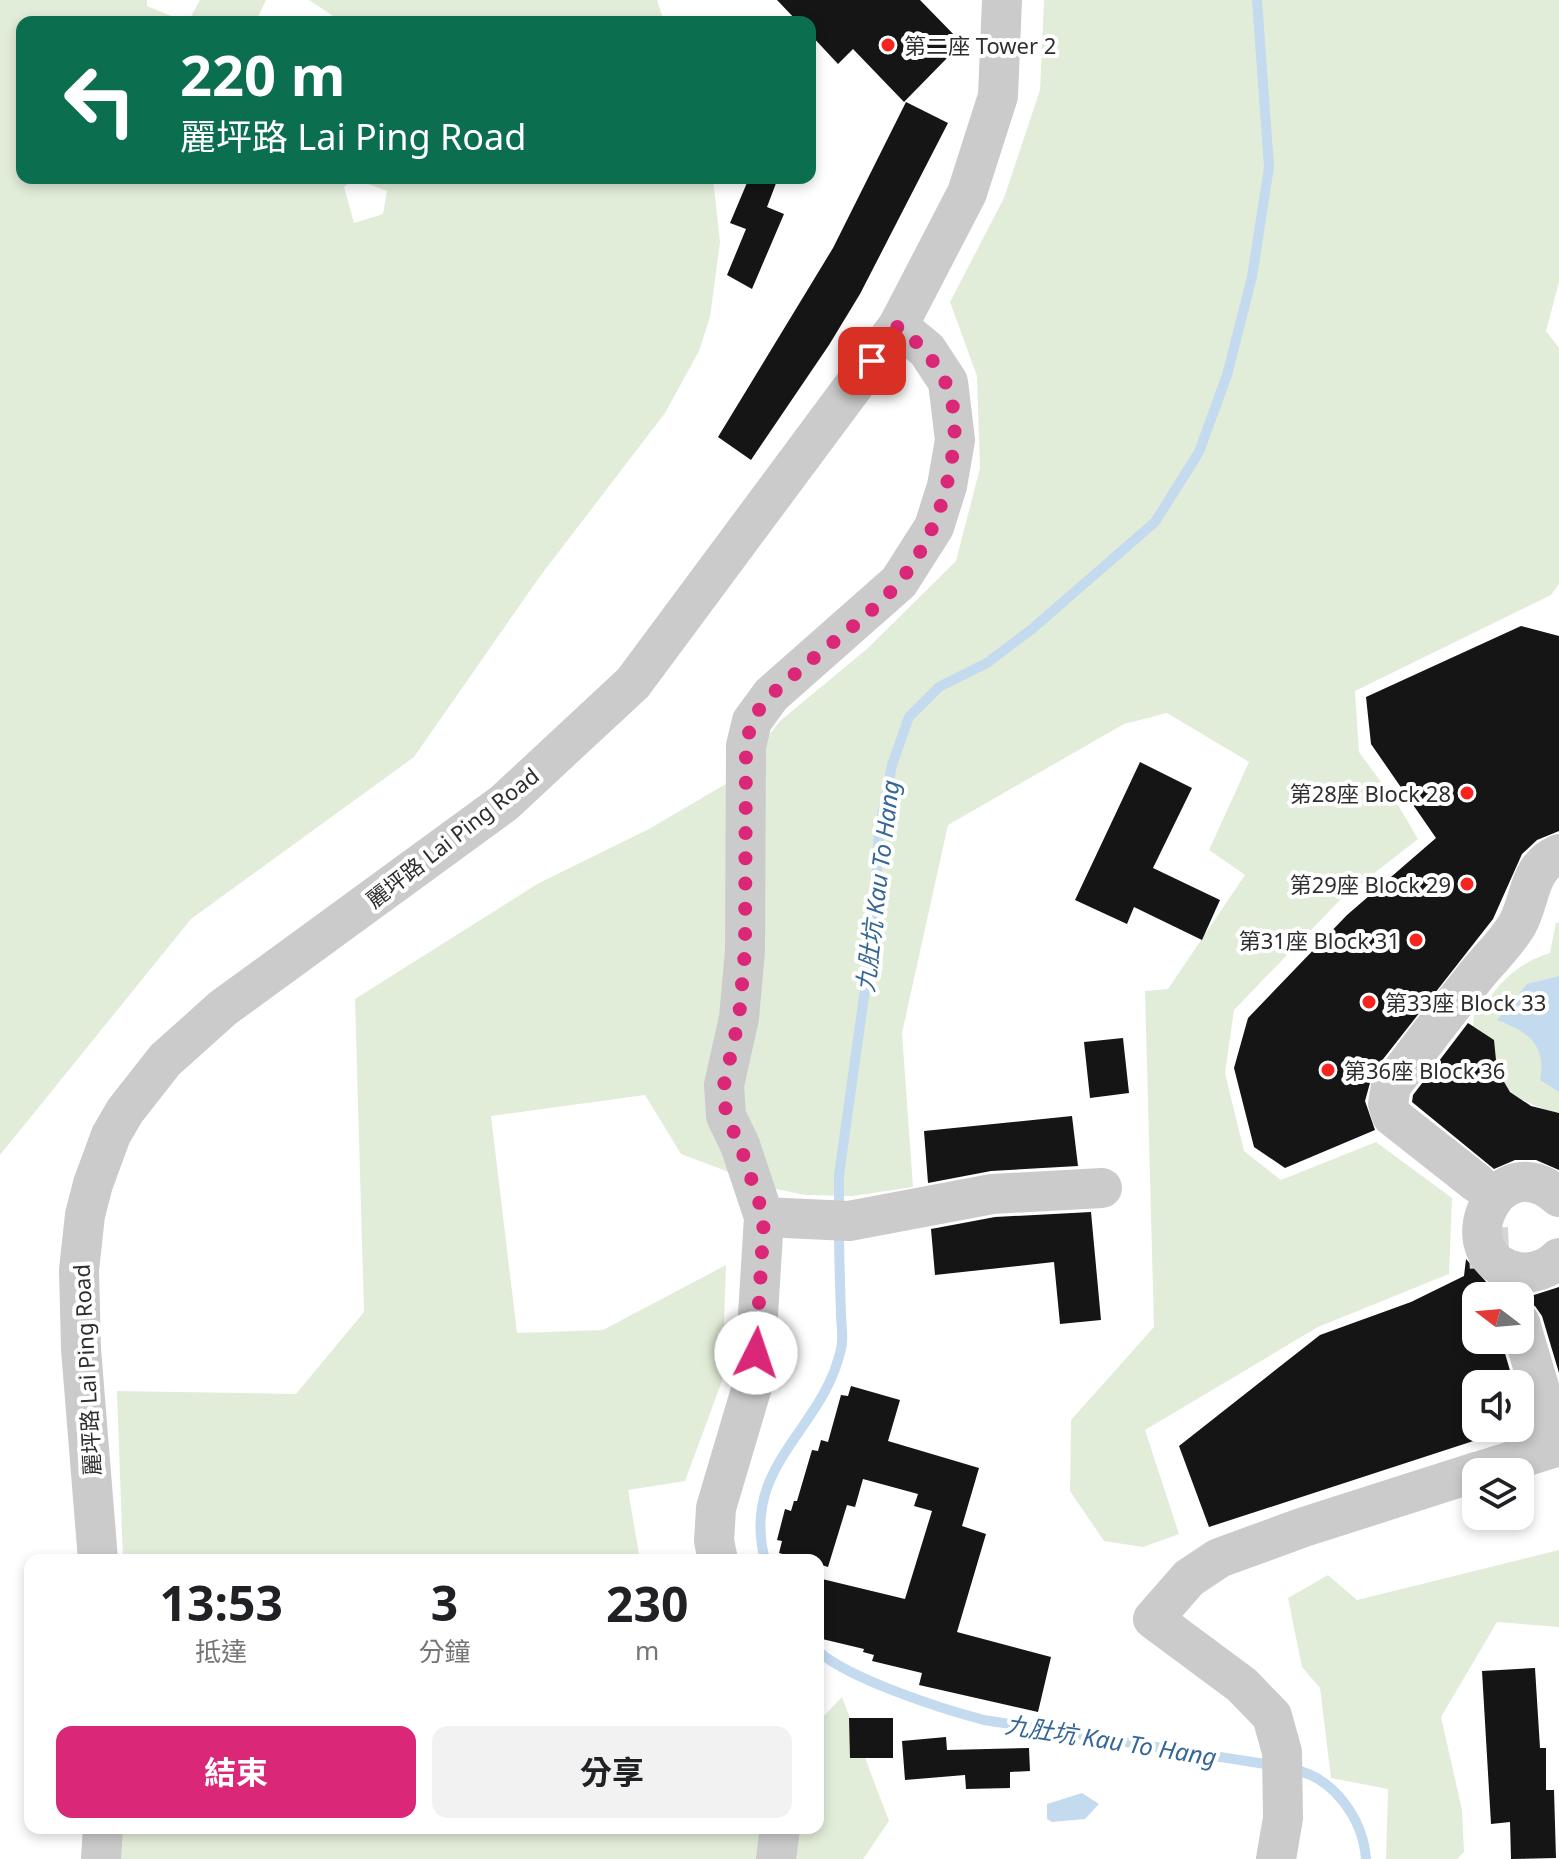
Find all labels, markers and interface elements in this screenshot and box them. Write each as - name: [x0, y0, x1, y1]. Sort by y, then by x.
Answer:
- place label: 第二座 Tower 2: [904, 30, 1056, 60]
- text: 220 m: [180, 36, 345, 112]
- marker: 第二座 Tower 2: [879, 36, 897, 54]
- icon: left: [48, 48, 152, 152]
- text: 麗坪路 Lai Ping Road: [180, 112, 526, 161]
- pin: [838, 327, 906, 395]
- icon: arrive: [850, 339, 894, 383]
- street label: 麗坪路 Lai Ping Road: [359, 760, 545, 914]
- water label: 九肚坑 Kau To Hang: [848, 778, 906, 994]
- place label: 第28座 Block 28: [1290, 778, 1451, 808]
- marker: 第28座 Block 28: [1458, 784, 1476, 802]
- place label: 第29座 Block 29: [1290, 869, 1451, 899]
- marker: 第29座 Block 29: [1458, 875, 1476, 893]
- place label: 第31座 Block 31: [1239, 925, 1400, 955]
- marker: 第31座 Block 31: [1407, 931, 1425, 949]
- place label: 第33座 Block 33: [1385, 987, 1546, 1017]
- marker: 第33座 Block 33: [1360, 993, 1378, 1011]
- place label: 第36座 Block 36: [1344, 1055, 1505, 1085]
- marker: 第36座 Block 36: [1319, 1061, 1337, 1079]
- street label: 麗坪路 Lai Ping Road: [65, 1264, 107, 1476]
- north arrow: [1462, 1282, 1534, 1354]
- map controls: [1462, 1282, 1534, 1530]
- position arrow: [714, 1311, 798, 1395]
- button: sound: [1462, 1370, 1534, 1442]
- button: layers: [1462, 1458, 1534, 1530]
- text: 13:53: [160, 1570, 283, 1635]
- text: 3: [431, 1570, 458, 1635]
- text: 230: [606, 1571, 688, 1636]
- text: m: [635, 1632, 659, 1668]
- text: 抵達: [195, 1633, 247, 1669]
- text: 分鐘: [418, 1633, 470, 1669]
- water label: 九肚坑 Kau To Hang: [1003, 1707, 1219, 1773]
- button: 結束: [56, 1726, 416, 1818]
- button: 分享: [432, 1726, 792, 1818]

